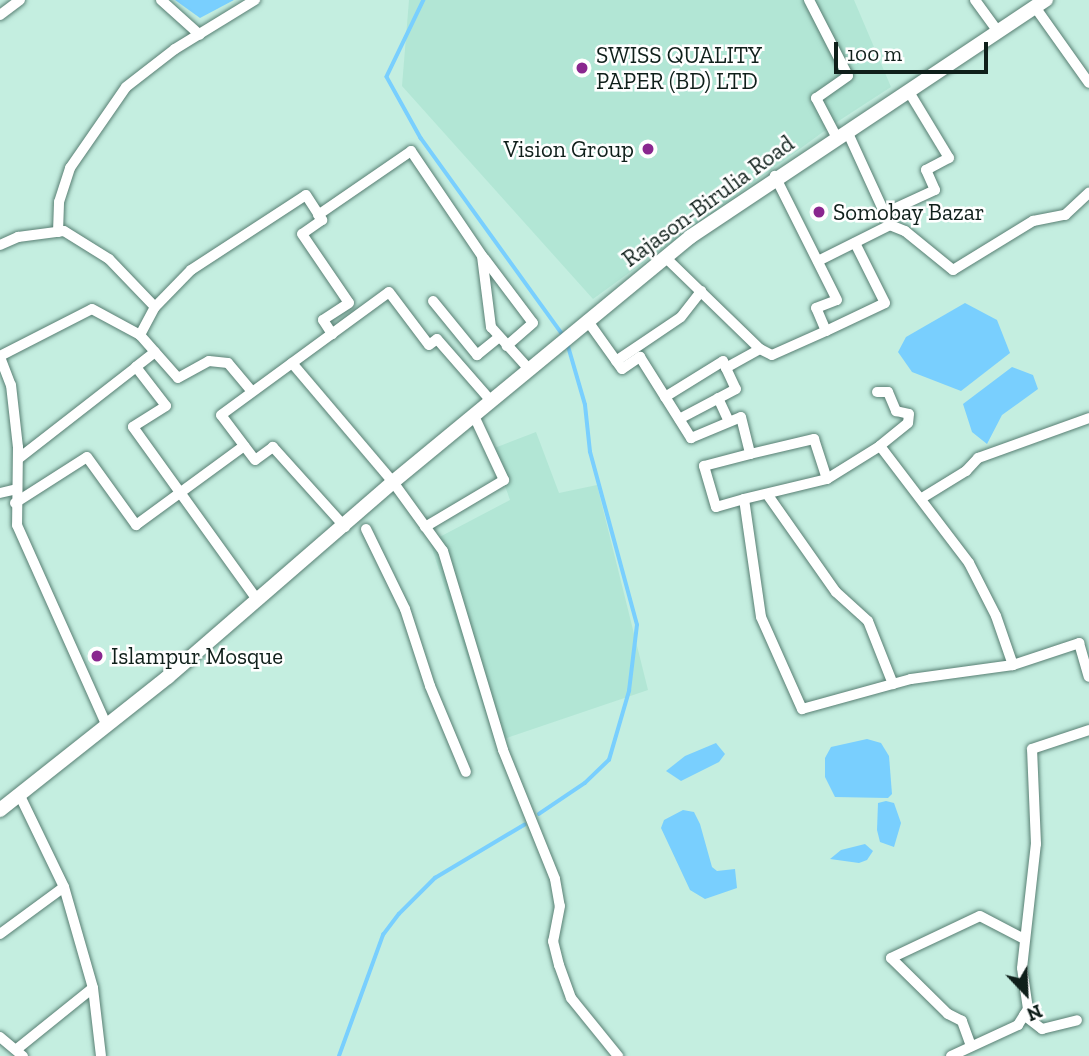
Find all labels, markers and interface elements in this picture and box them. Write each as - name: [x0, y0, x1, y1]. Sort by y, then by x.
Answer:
- scale bar: [837, 28, 991, 72]
- place label: SWISS QUALITY PAPER (BD) LTD: [596, 41, 762, 95]
- text: 100 m: [847, 41, 902, 66]
- marker: SWISS QUALITY PAPER (BD) LTD: [574, 60, 590, 76]
- street label: Rajason-Birulia Road: [617, 129, 799, 273]
- place label: Vision Group: [503, 135, 634, 163]
- marker: Vision Group: [640, 141, 656, 157]
- place label: Somobay Bazar: [833, 198, 985, 226]
- marker: Somobay Bazar: [811, 204, 827, 220]
- place label: Islampur Mosque: [111, 642, 283, 670]
- marker: Islampur Mosque: [89, 648, 105, 664]
- north arrow: [991, 958, 1061, 1028]
- text: N: [1023, 999, 1046, 1026]

